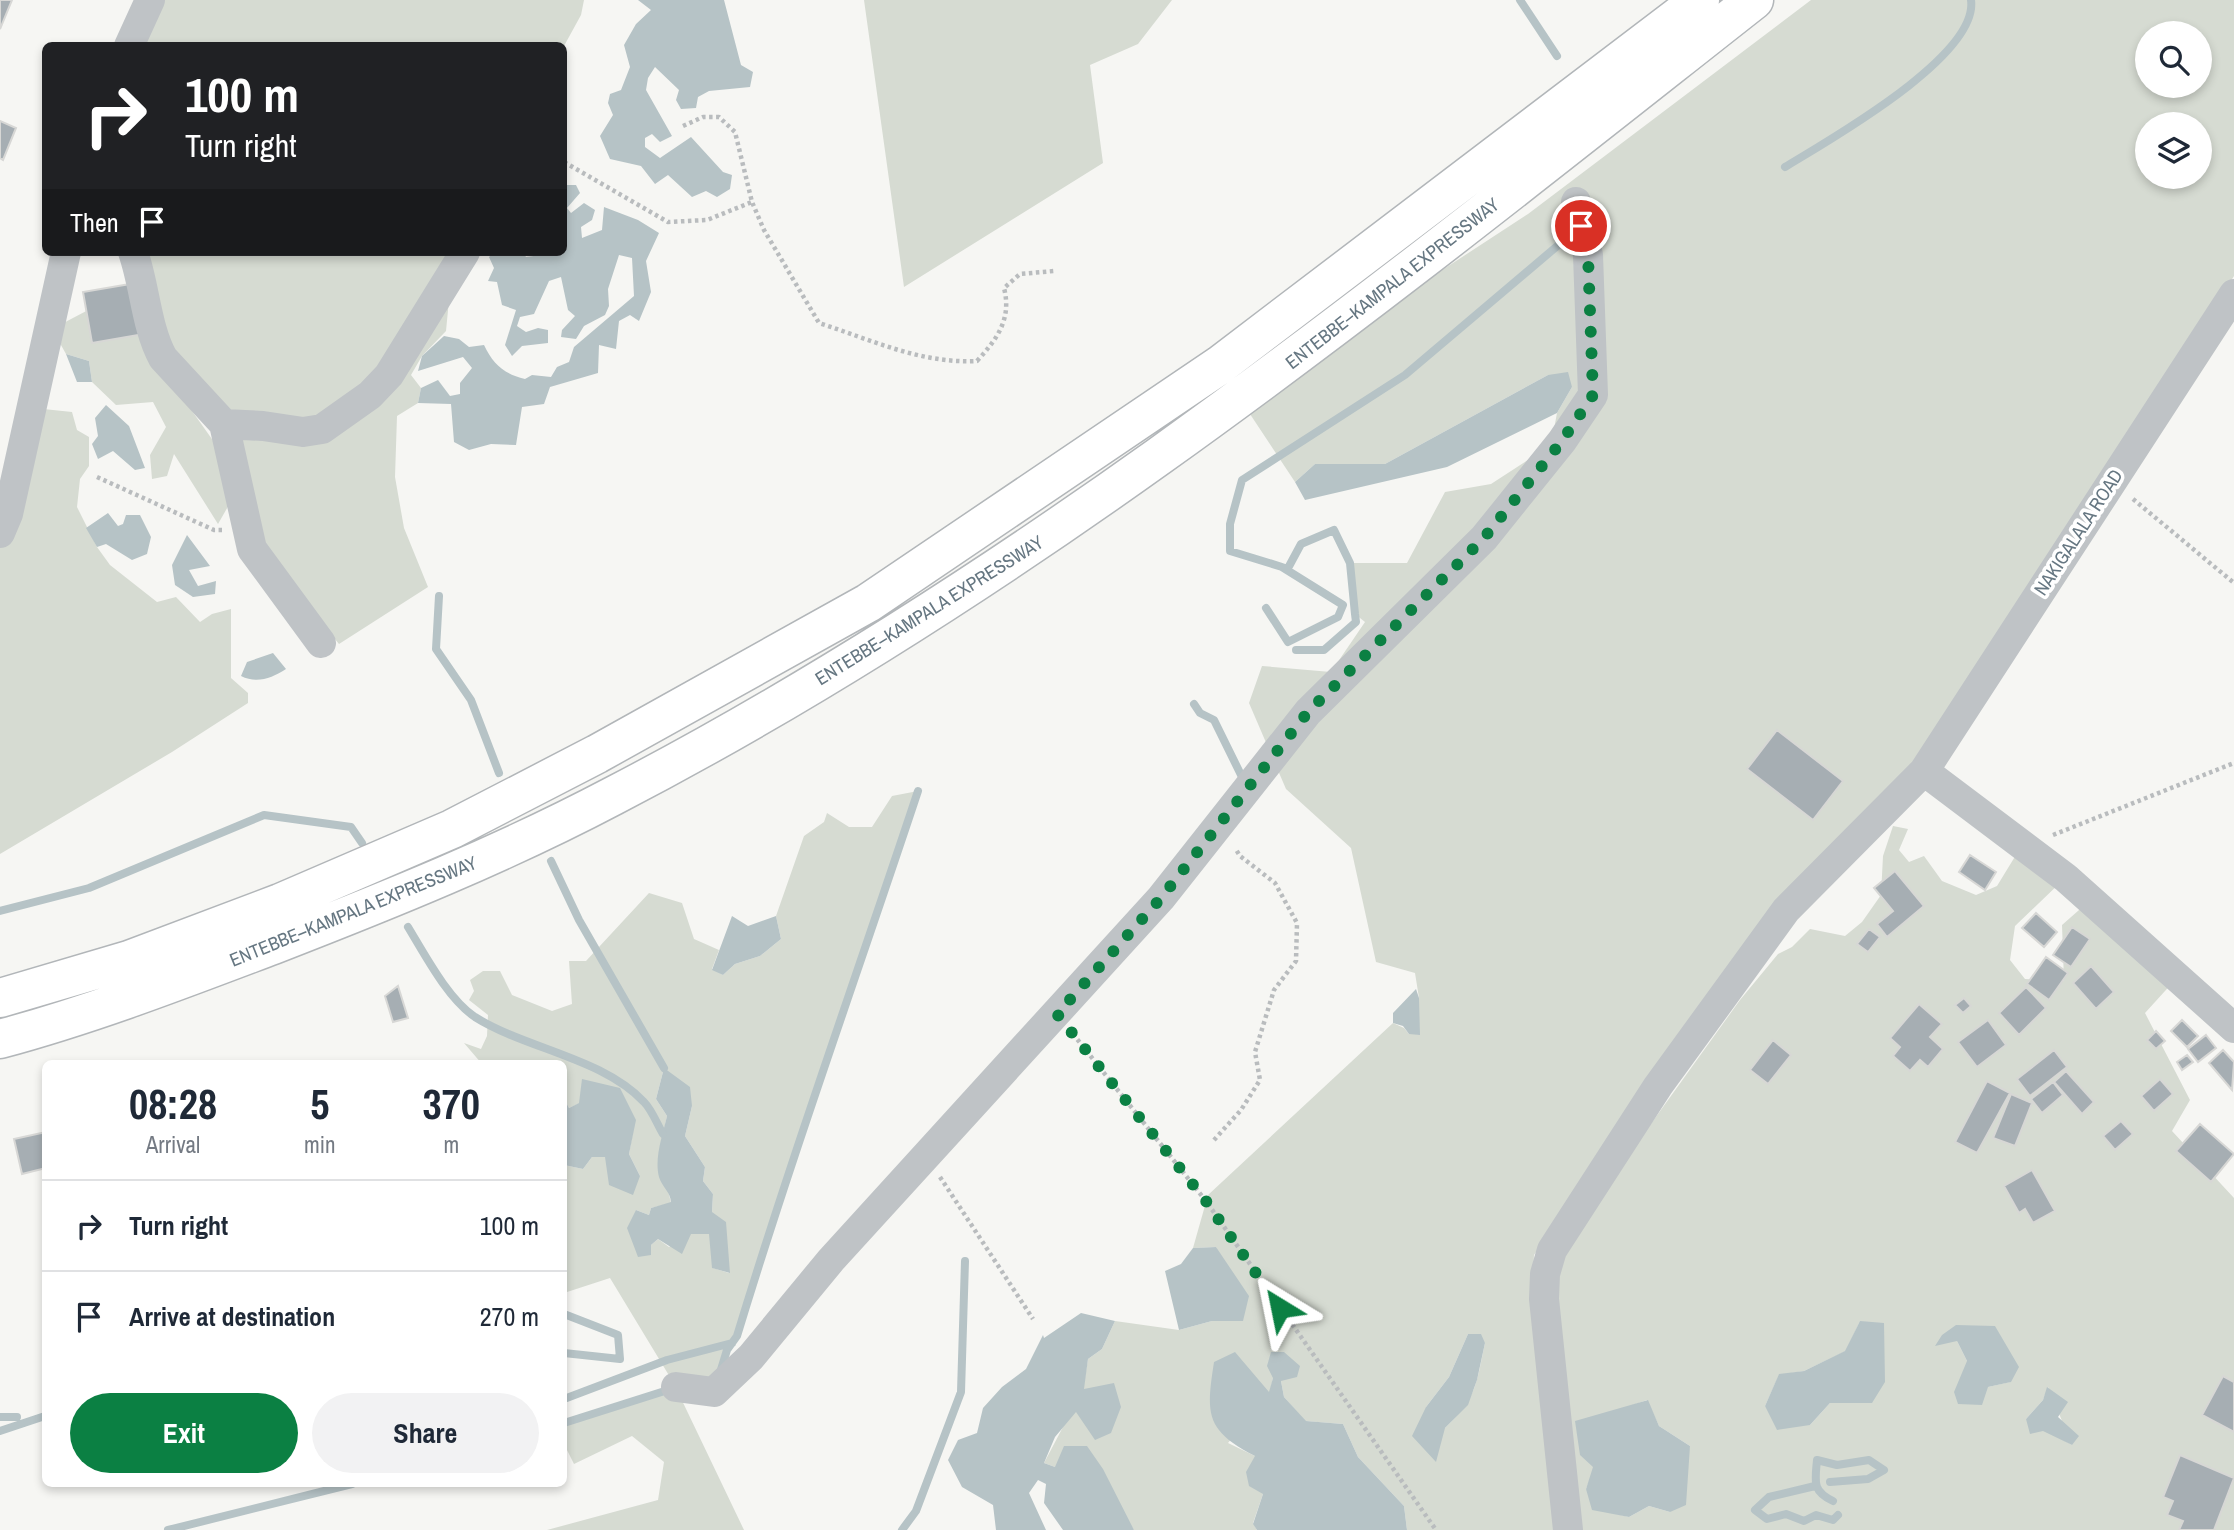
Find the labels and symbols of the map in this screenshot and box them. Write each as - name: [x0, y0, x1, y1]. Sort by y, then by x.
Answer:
- street label: ENTEBBE–KAMPALA EXPRESSWAY: [1280, 191, 1505, 375]
- pin: [1551, 196, 1611, 256]
- street label: NAKIGALALA ROAD: [2027, 464, 2129, 600]
- street label: ENTEBBE–KAMPALA EXPRESSWAY: [810, 529, 1049, 691]
- street label: ENTEBBE–KAMPALA EXPRESSWAY: [225, 849, 481, 973]
- position arrow: [1243, 1271, 1317, 1345]

